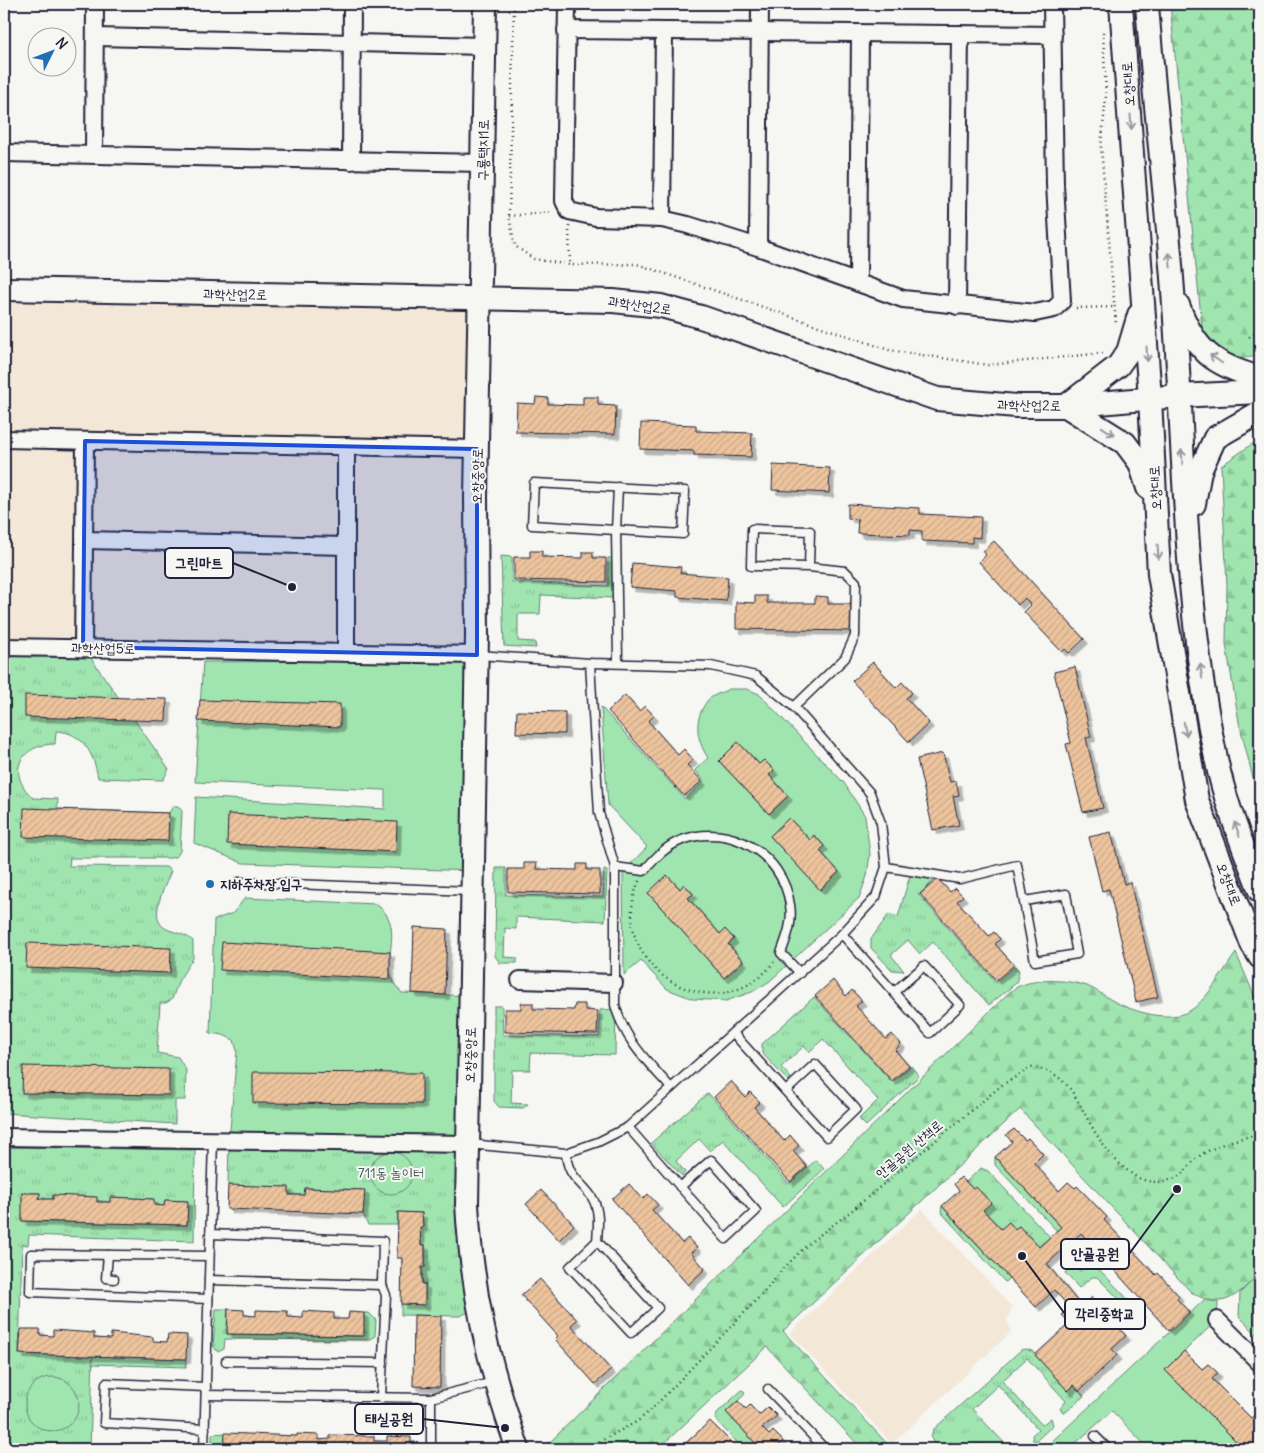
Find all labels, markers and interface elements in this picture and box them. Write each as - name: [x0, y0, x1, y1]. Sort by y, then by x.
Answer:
- north arrow: [28, 28, 78, 78]
- text: N: [52, 34, 72, 53]
- street label: 오창대로: [1117, 61, 1139, 107]
- one-way arrow: [1126, 114, 1135, 130]
- street label: 구룡택지1로: [473, 119, 493, 181]
- one-way arrow: [1165, 252, 1175, 268]
- street label: 과학산업2로: [203, 284, 267, 304]
- street label: 과학산업2로: [607, 292, 673, 318]
- one-way arrow: [1143, 346, 1152, 362]
- one-way arrow: [1209, 354, 1223, 364]
- street label: 과학산업2로: [997, 395, 1061, 415]
- one-way arrow: [1101, 426, 1115, 436]
- street label: 오창중앙로: [468, 448, 486, 504]
- one-way arrow: [1178, 449, 1187, 465]
- street label: 오창대로: [1145, 465, 1165, 511]
- one-way arrow: [1153, 543, 1162, 559]
- callout: 그린마트: [165, 548, 233, 578]
- text: 그린마트: [175, 553, 223, 572]
- street label: 과학산업5로: [71, 638, 135, 658]
- one-way arrow: [1195, 663, 1205, 679]
- one-way arrow: [1181, 721, 1191, 737]
- one-way arrow: [1232, 822, 1241, 837]
- street label: 오창대로: [1213, 860, 1245, 908]
- place label: 지하주차장 입구: [220, 875, 302, 893]
- marker: 지하주차장 입구: [204, 878, 216, 890]
- street label: 오창중앙로: [461, 1027, 479, 1083]
- street label: 안골공원 산책로: [872, 1116, 946, 1182]
- park label: 711동 놀이터: [358, 1164, 424, 1182]
- callout: 안골공원: [1061, 1239, 1129, 1269]
- text: 안골공원: [1071, 1244, 1119, 1263]
- callout: 각리중학교: [1065, 1299, 1145, 1329]
- text: 각리중학교: [1075, 1304, 1135, 1323]
- callout: 태실공원: [355, 1404, 423, 1434]
- text: 태실공원: [365, 1409, 413, 1428]

